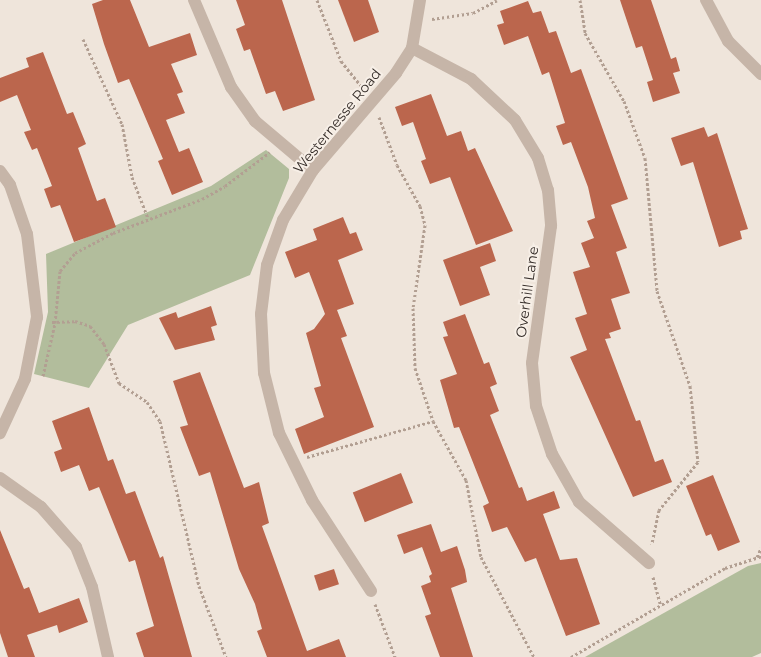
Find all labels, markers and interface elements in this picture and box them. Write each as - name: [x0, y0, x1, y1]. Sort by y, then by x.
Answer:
- street label: Westernesse Road: [290, 65, 384, 177]
- street label: Overhill Lane: [512, 245, 542, 339]

